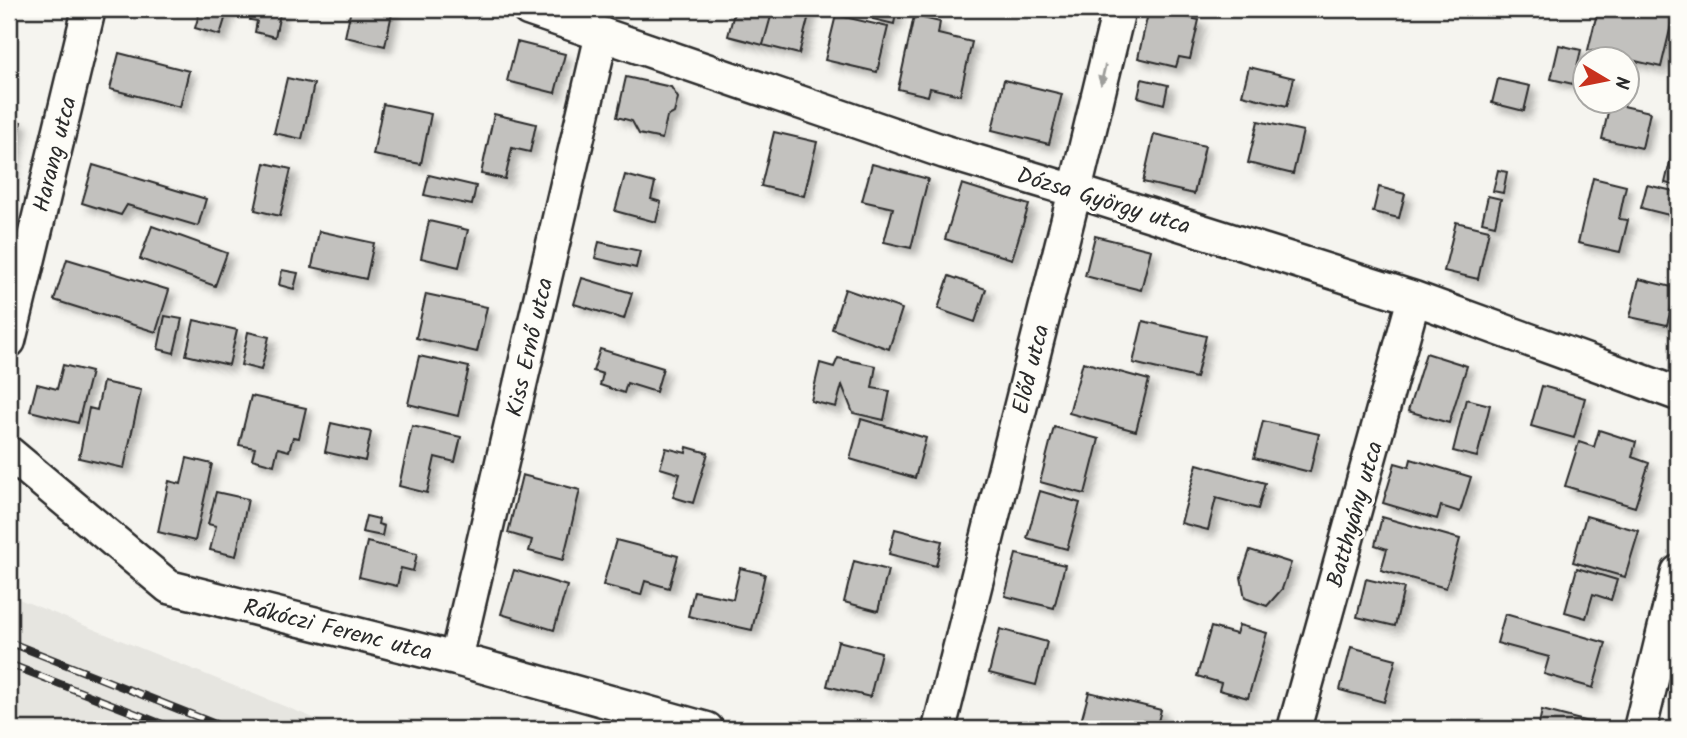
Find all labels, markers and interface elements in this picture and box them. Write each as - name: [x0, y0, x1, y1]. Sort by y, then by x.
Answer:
- north arrow: [1572, 46, 1642, 116]
- one-way arrow: [1097, 64, 1108, 86]
- text: N: [1605, 74, 1637, 91]
- street label: Harang utca: [24, 93, 88, 216]
- street label: Dózsa György utca: [1012, 158, 1195, 245]
- street label: Kiss Ernő utca: [497, 274, 564, 421]
- street label: Előd utca: [1003, 321, 1060, 418]
- street label: Batthyány utca: [1318, 437, 1394, 592]
- street label: Rákóczi Ferenc utca: [239, 590, 436, 672]

